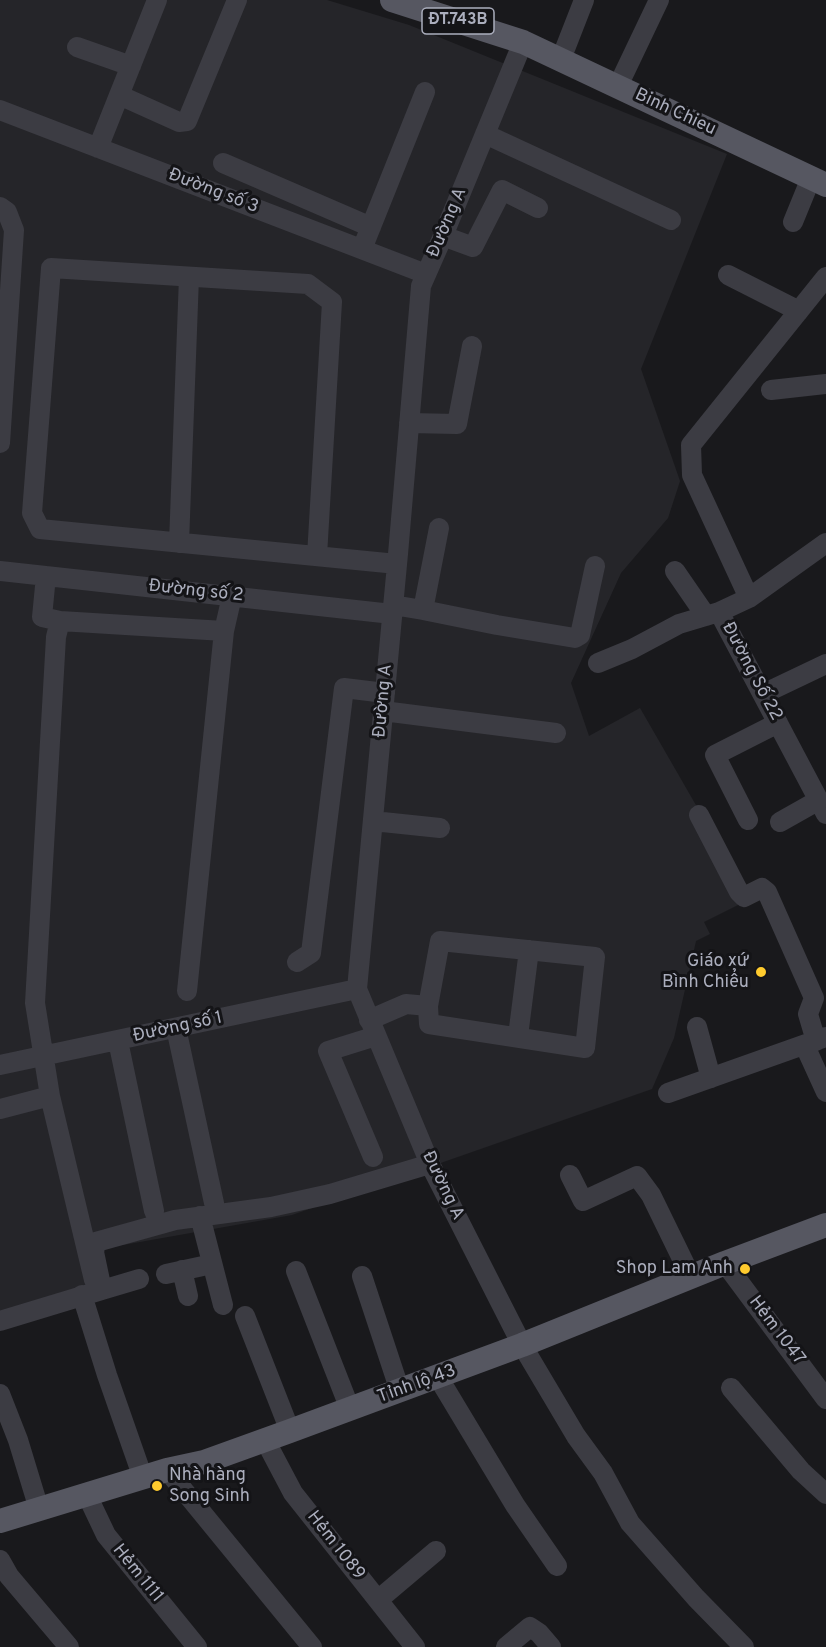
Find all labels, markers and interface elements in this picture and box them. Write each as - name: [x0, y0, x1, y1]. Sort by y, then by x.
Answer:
- road number: ĐT.743B: [422, 8, 494, 34]
- street label: Binh Chieu: [631, 85, 719, 141]
- street label: Đường số 3: [165, 165, 261, 219]
- street label: Đường A: [424, 185, 472, 261]
- street label: Đường số 2: [148, 576, 244, 608]
- street label: Đường Số 22: [716, 619, 786, 725]
- street label: Đường A: [370, 663, 398, 739]
- place label: Giáo xứ Bình Chiểu: [662, 951, 749, 994]
- marker: Giáo xứ Bình Chiểu: [754, 965, 768, 979]
- street label: Đường số 1: [131, 1008, 225, 1048]
- street label: Đường A: [416, 1148, 468, 1224]
- place label: Shop Lam Anh: [616, 1258, 733, 1280]
- marker: Shop Lam Anh: [738, 1262, 752, 1276]
- street label: Hẻm 1047: [743, 1292, 809, 1370]
- street label: Tỉnh lộ 43: [375, 1361, 459, 1409]
- place label: Nhà hàng Song Sinh: [169, 1465, 250, 1508]
- marker: Nhà hàng Song Sinh: [150, 1479, 164, 1493]
- street label: Hẻm 1089: [301, 1507, 369, 1585]
- street label: Hẻm 1111: [107, 1540, 167, 1608]

